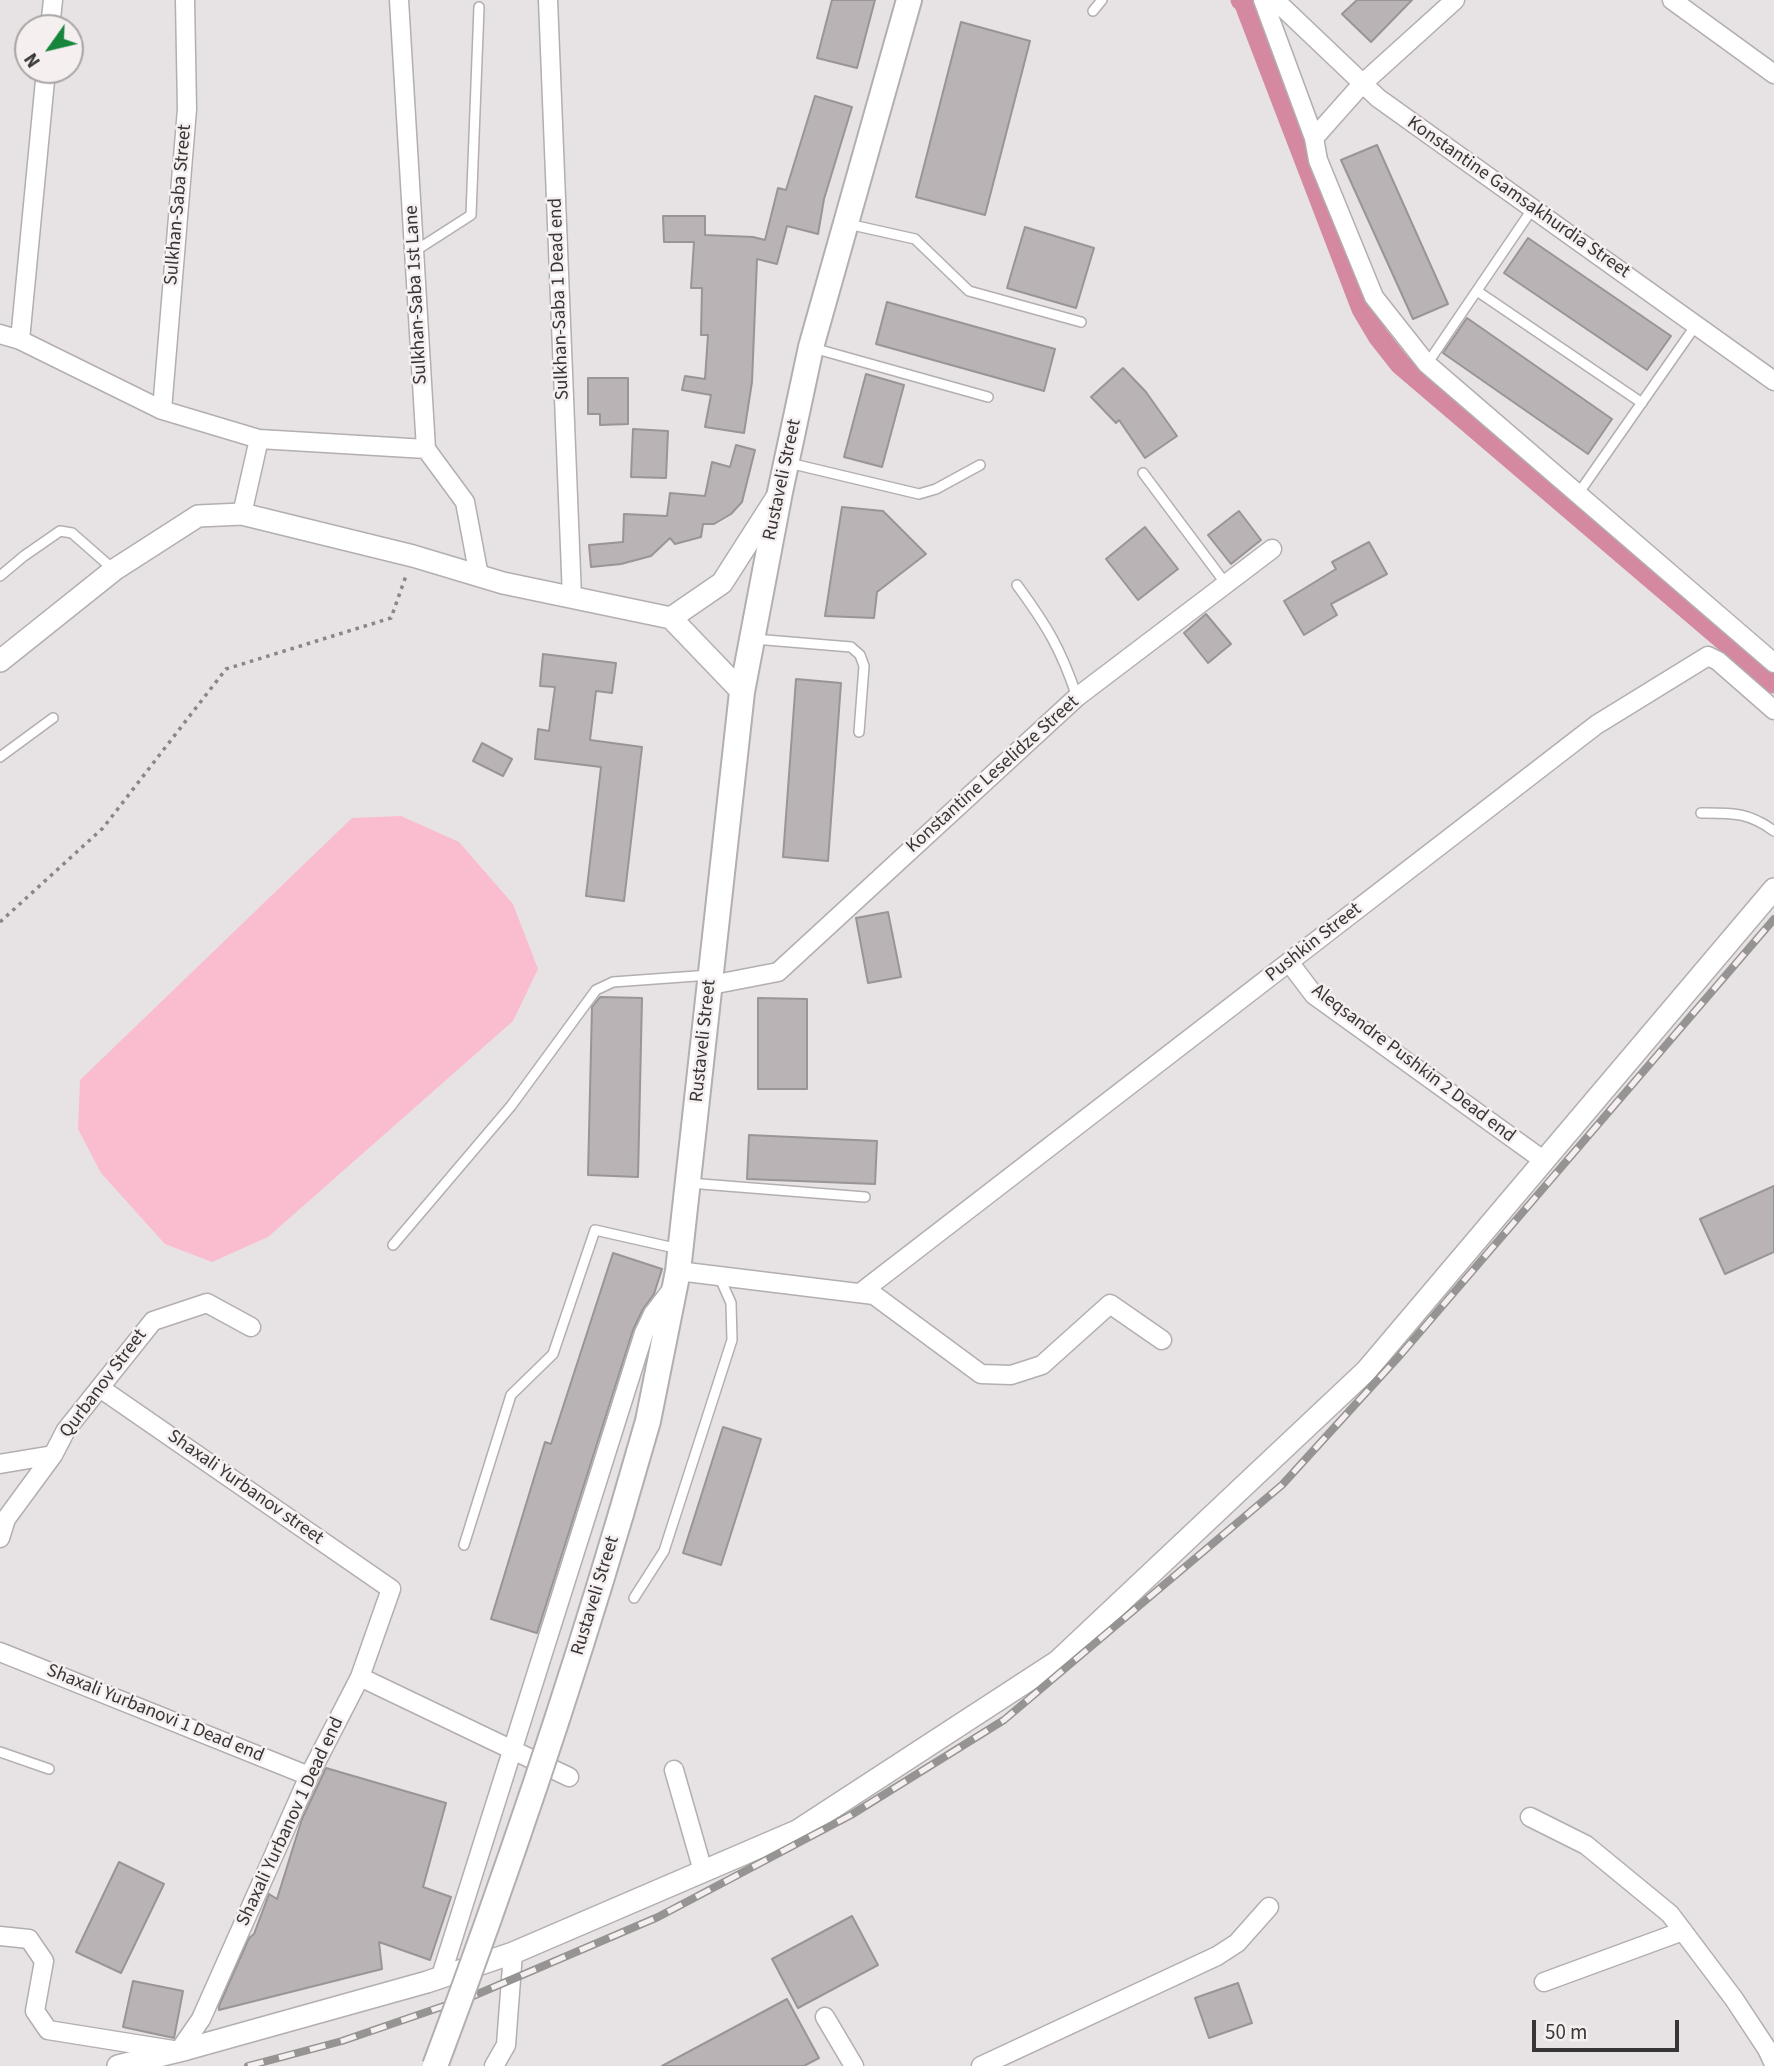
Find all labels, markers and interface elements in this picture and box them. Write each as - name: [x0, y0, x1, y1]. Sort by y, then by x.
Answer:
- north arrow: [14, 14, 84, 84]
- text: N: [18, 47, 48, 73]
- street label: Konstantine Gamsakhurdia Street: [1402, 112, 1634, 284]
- street label: Sulkhan-Saba Street: [161, 124, 197, 286]
- street label: Sulkhan-Saba 1 Dead end: [545, 197, 575, 401]
- street label: Sulkhan-Saba 1st Lane: [401, 205, 433, 385]
- street label: Rustaveli Street: [759, 417, 807, 543]
- street label: Konstantine Leselidze Street: [902, 691, 1084, 859]
- street label: Pushkin Street: [1262, 899, 1366, 987]
- street label: Rustaveli Street: [686, 978, 722, 1104]
- street label: Aleqsandre Pushkin 2 Dead end: [1307, 980, 1519, 1148]
- street label: Qurbanov Street: [56, 1325, 152, 1443]
- street label: Shaxali Yurbanov street: [163, 1426, 327, 1550]
- street label: Rustaveli Street: [567, 1534, 625, 1658]
- street label: Shaxali Yurbanovi 1 Dead end: [43, 1660, 267, 1768]
- street label: Shaxali Yurbanov 1 Dead end: [232, 1714, 350, 1930]
- scale bar: [1536, 2007, 1683, 2050]
- text: 50 m: [1545, 2017, 1587, 2047]

